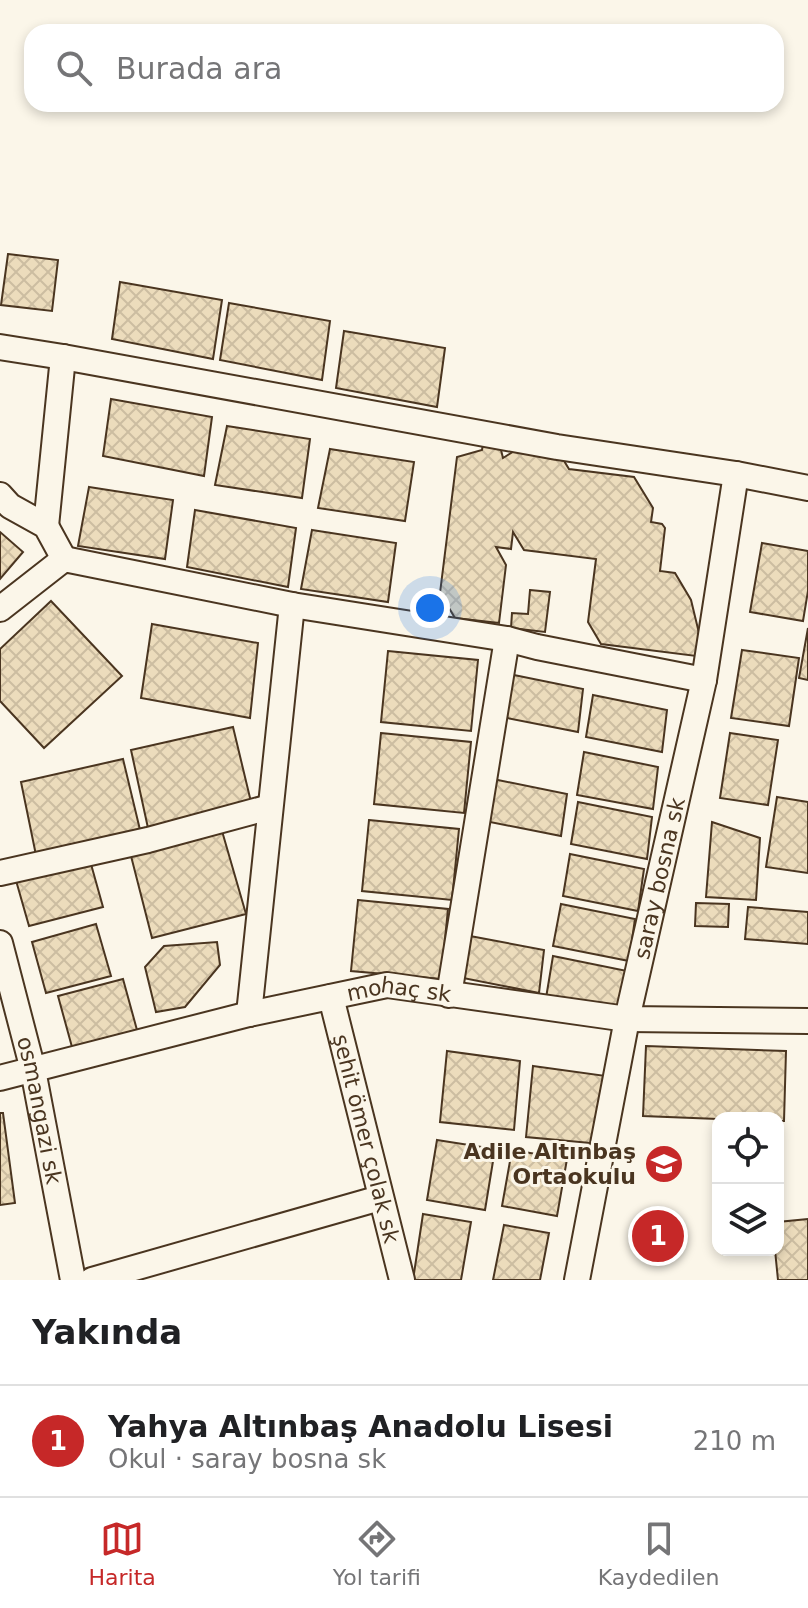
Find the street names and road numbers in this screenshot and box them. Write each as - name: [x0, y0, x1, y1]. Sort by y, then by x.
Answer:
- street label: saray bosna sk: [629, 795, 690, 962]
- street label: mohaç sk: [344, 972, 453, 1007]
- street label: şehit ömer çolak sk: [328, 1032, 404, 1246]
- street label: osmangazi sk: [12, 1034, 67, 1187]

